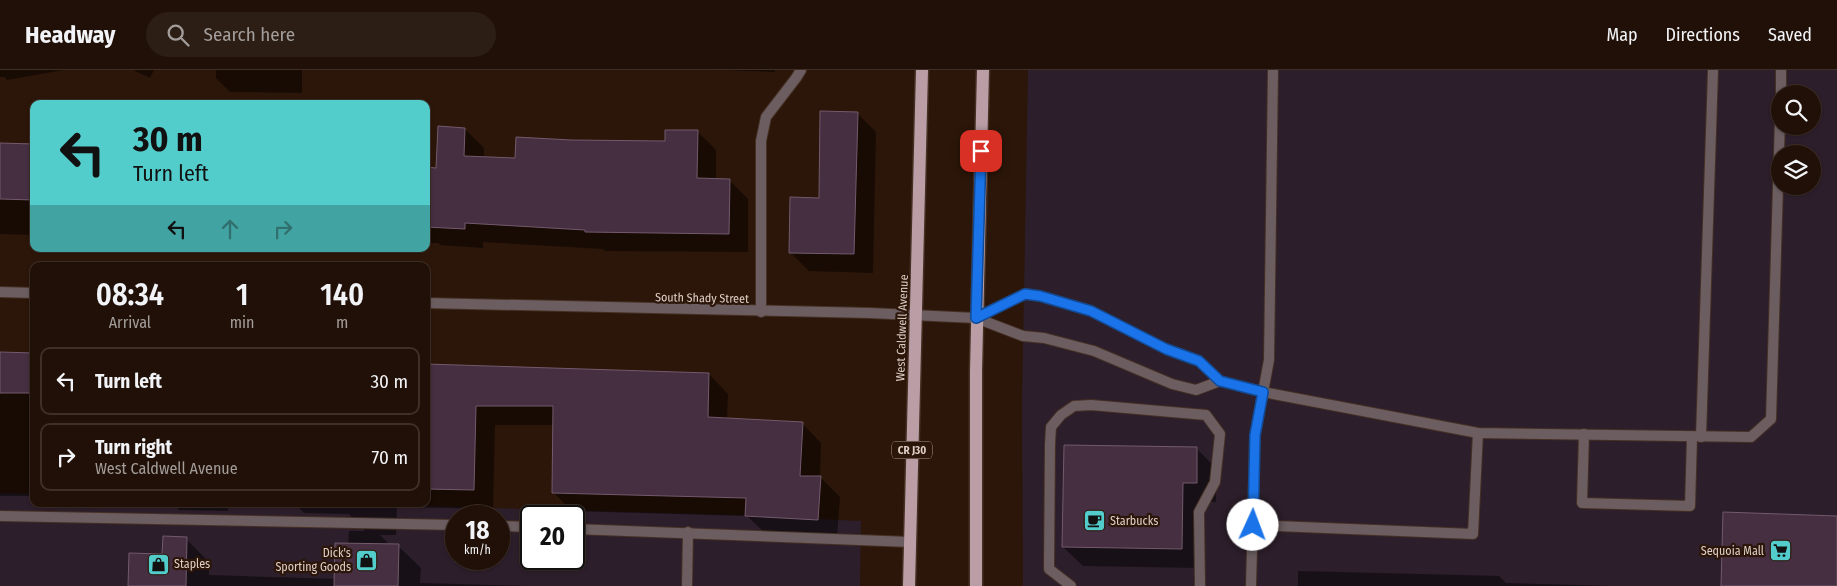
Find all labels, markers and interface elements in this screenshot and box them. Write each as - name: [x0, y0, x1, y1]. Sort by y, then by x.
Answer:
- search box: [146, 12, 496, 57]
- text: Headway: [25, 21, 116, 49]
- icon: search: [164, 21, 192, 49]
- text: Search here: [204, 23, 295, 46]
- text: Map: [1606, 24, 1638, 46]
- text: Directions: [1666, 24, 1740, 46]
- text: Saved: [1768, 24, 1812, 46]
- map controls: [1771, 85, 1821, 195]
- button: search: [1771, 85, 1821, 135]
- text: 30 m: [133, 118, 203, 160]
- icon: left: [50, 120, 115, 185]
- pin: [960, 130, 1002, 172]
- icon: arrive: [967, 137, 995, 165]
- button: layers: [1771, 145, 1821, 195]
- text: Turn left: [133, 160, 209, 187]
- icon: left: [163, 215, 191, 243]
- icon: ahead: [216, 215, 244, 243]
- icon: right: [269, 215, 297, 243]
- street label: West Caldwell Avenue: [893, 274, 911, 382]
- text: 08:34: [96, 277, 164, 313]
- text: 1: [236, 277, 248, 313]
- text: 140: [320, 277, 364, 313]
- street label: South Shady Street: [655, 290, 749, 306]
- text: Arrival: [109, 313, 151, 332]
- text: min: [230, 313, 255, 332]
- text: m: [336, 313, 348, 332]
- icon: left: [52, 367, 80, 395]
- text: Turn left: [95, 370, 162, 393]
- text: 30 m: [370, 370, 408, 393]
- text: Turn right: [95, 436, 172, 459]
- road number: CR J30: [892, 442, 932, 458]
- icon: right: [52, 443, 80, 471]
- text: 70 m: [372, 446, 408, 469]
- text: West Caldwell Avenue: [95, 459, 238, 478]
- position arrow: [1226, 498, 1278, 550]
- speed limit sign: 20: [520, 505, 585, 570]
- cafe icon: Starbucks: [1082, 509, 1106, 533]
- place label: Starbucks: [1110, 514, 1158, 528]
- text: 18: [466, 516, 489, 546]
- supermarket icon: Sequoia Mall: [1768, 539, 1792, 563]
- text: km/h: [464, 543, 491, 557]
- place label: Sequoia Mall: [1701, 544, 1764, 558]
- place label: Dick's Sporting Goods: [275, 546, 351, 574]
- shop icon: Dick's Sporting Goods: [355, 548, 379, 572]
- shop icon: Staples: [146, 552, 170, 576]
- place label: Staples: [174, 557, 210, 571]

